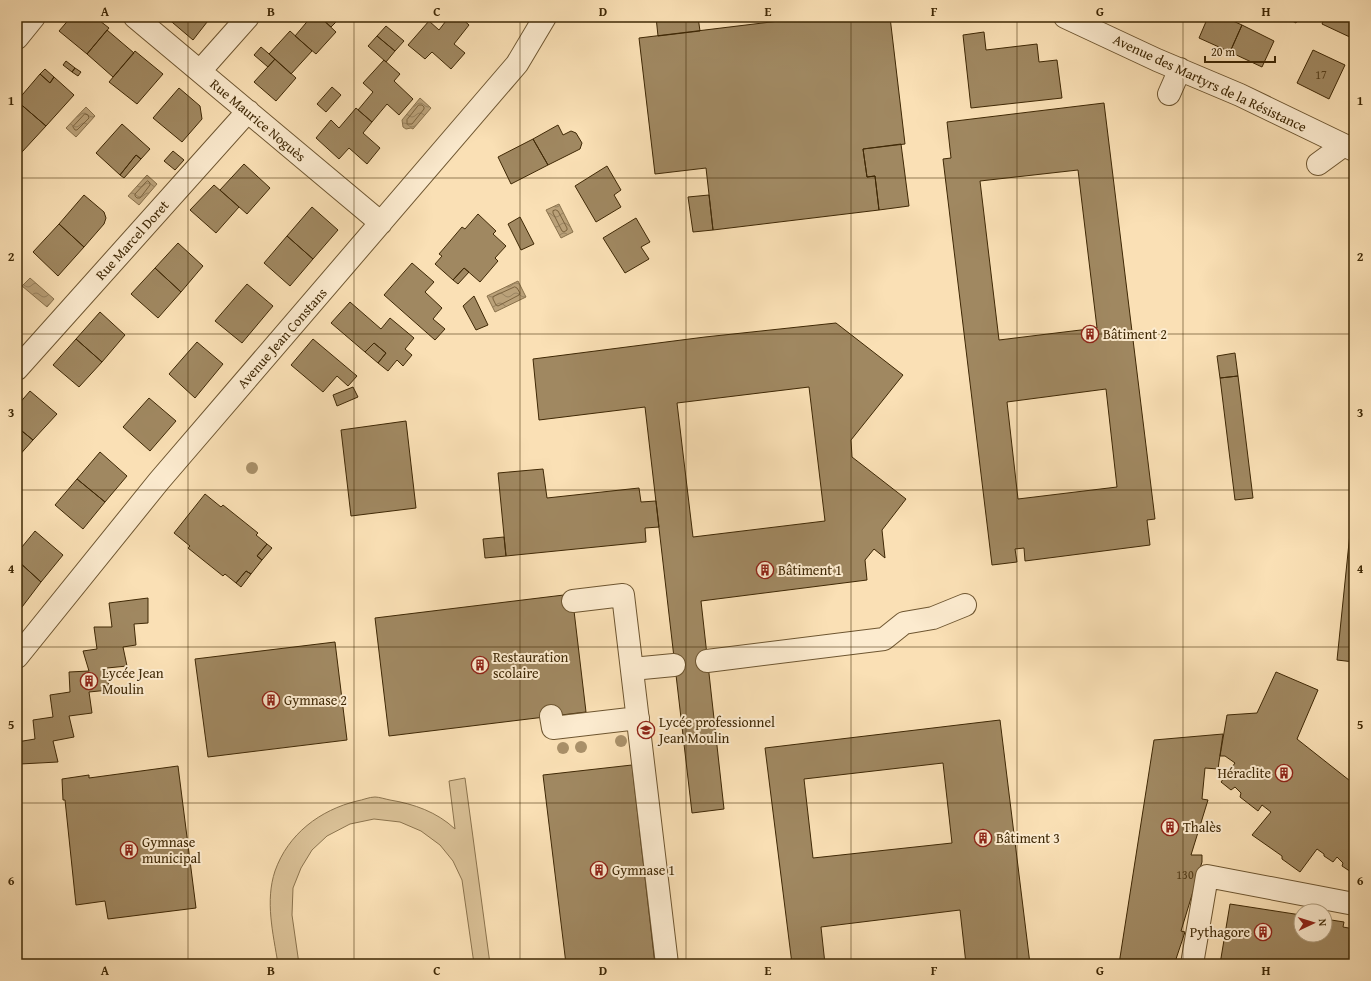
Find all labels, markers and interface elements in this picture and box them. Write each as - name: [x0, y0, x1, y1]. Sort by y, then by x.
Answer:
- text: A: [101, 2, 110, 21]
- text: B: [267, 2, 275, 21]
- text: C: [433, 2, 441, 21]
- text: D: [599, 2, 607, 21]
- text: E: [765, 2, 772, 21]
- text: F: [931, 2, 938, 21]
- text: G: [1096, 2, 1104, 21]
- text: H: [1261, 2, 1271, 21]
- street label: Avenue des Martyrs de la Résistance: [1110, 29, 1310, 137]
- scale bar: [1205, 38, 1275, 64]
- text: 20 m: [1211, 43, 1235, 60]
- house number: 17: [1315, 66, 1327, 83]
- street label: Rue Maurice Noguès: [206, 74, 310, 166]
- text: 1: [8, 91, 14, 110]
- text: 1: [1357, 91, 1363, 110]
- street label: Rue Marcel Doret: [91, 196, 173, 284]
- text: 2: [8, 247, 15, 266]
- text: 2: [1357, 247, 1364, 266]
- street label: Avenue Jean Constans: [233, 283, 331, 393]
- building icon: Bâtiment 2: [1080, 324, 1100, 344]
- place label: Bâtiment 2: [1103, 324, 1167, 344]
- text: 3: [8, 403, 14, 422]
- text: 3: [1357, 403, 1363, 422]
- text: 4: [8, 559, 15, 578]
- text: 4: [1357, 559, 1364, 578]
- building icon: Bâtiment 1: [755, 560, 775, 580]
- place label: Bâtiment 1: [778, 560, 842, 580]
- place label: Restauration scolaire: [493, 647, 569, 683]
- building icon: Restauration scolaire: [470, 655, 490, 675]
- place label: Lycée Jean Moulin: [102, 663, 164, 699]
- building icon: Lycée Jean Moulin: [79, 671, 99, 691]
- building icon: Gymnase 2: [261, 690, 281, 710]
- place label: Gymnase 2: [284, 690, 347, 710]
- place label: Lycée professionnel Jean Moulin: [657, 712, 775, 748]
- text: 5: [8, 715, 15, 734]
- text: 5: [1357, 715, 1364, 734]
- school or university icon: Lycée professionnel Jean Moulin: [636, 720, 656, 740]
- place label: Héraclite: [1218, 763, 1271, 783]
- building icon: Héraclite: [1274, 763, 1294, 783]
- building icon: Thalès: [1160, 817, 1180, 837]
- place label: Thalès: [1183, 817, 1221, 837]
- building icon: Bâtiment 3: [973, 828, 993, 848]
- place label: Bâtiment 3: [996, 828, 1060, 848]
- place label: Gymnase municipal: [142, 832, 201, 868]
- building icon: Gymnase municipal: [119, 840, 139, 860]
- building icon: Gymnase 1: [589, 860, 609, 880]
- place label: Gymnase 1: [612, 860, 675, 880]
- house number: 130: [1176, 866, 1194, 883]
- text: 6: [8, 871, 15, 890]
- text: 6: [1357, 871, 1364, 890]
- north arrow: [1293, 903, 1333, 943]
- text: N: [1315, 918, 1331, 927]
- place label: Pythagore: [1190, 922, 1250, 942]
- building icon: Pythagore: [1253, 922, 1273, 942]
- text: A: [101, 961, 110, 980]
- text: B: [267, 961, 275, 980]
- text: C: [433, 961, 441, 980]
- text: D: [599, 961, 607, 980]
- text: E: [765, 961, 772, 980]
- text: F: [931, 961, 938, 980]
- text: G: [1096, 961, 1104, 980]
- text: H: [1261, 961, 1271, 980]

